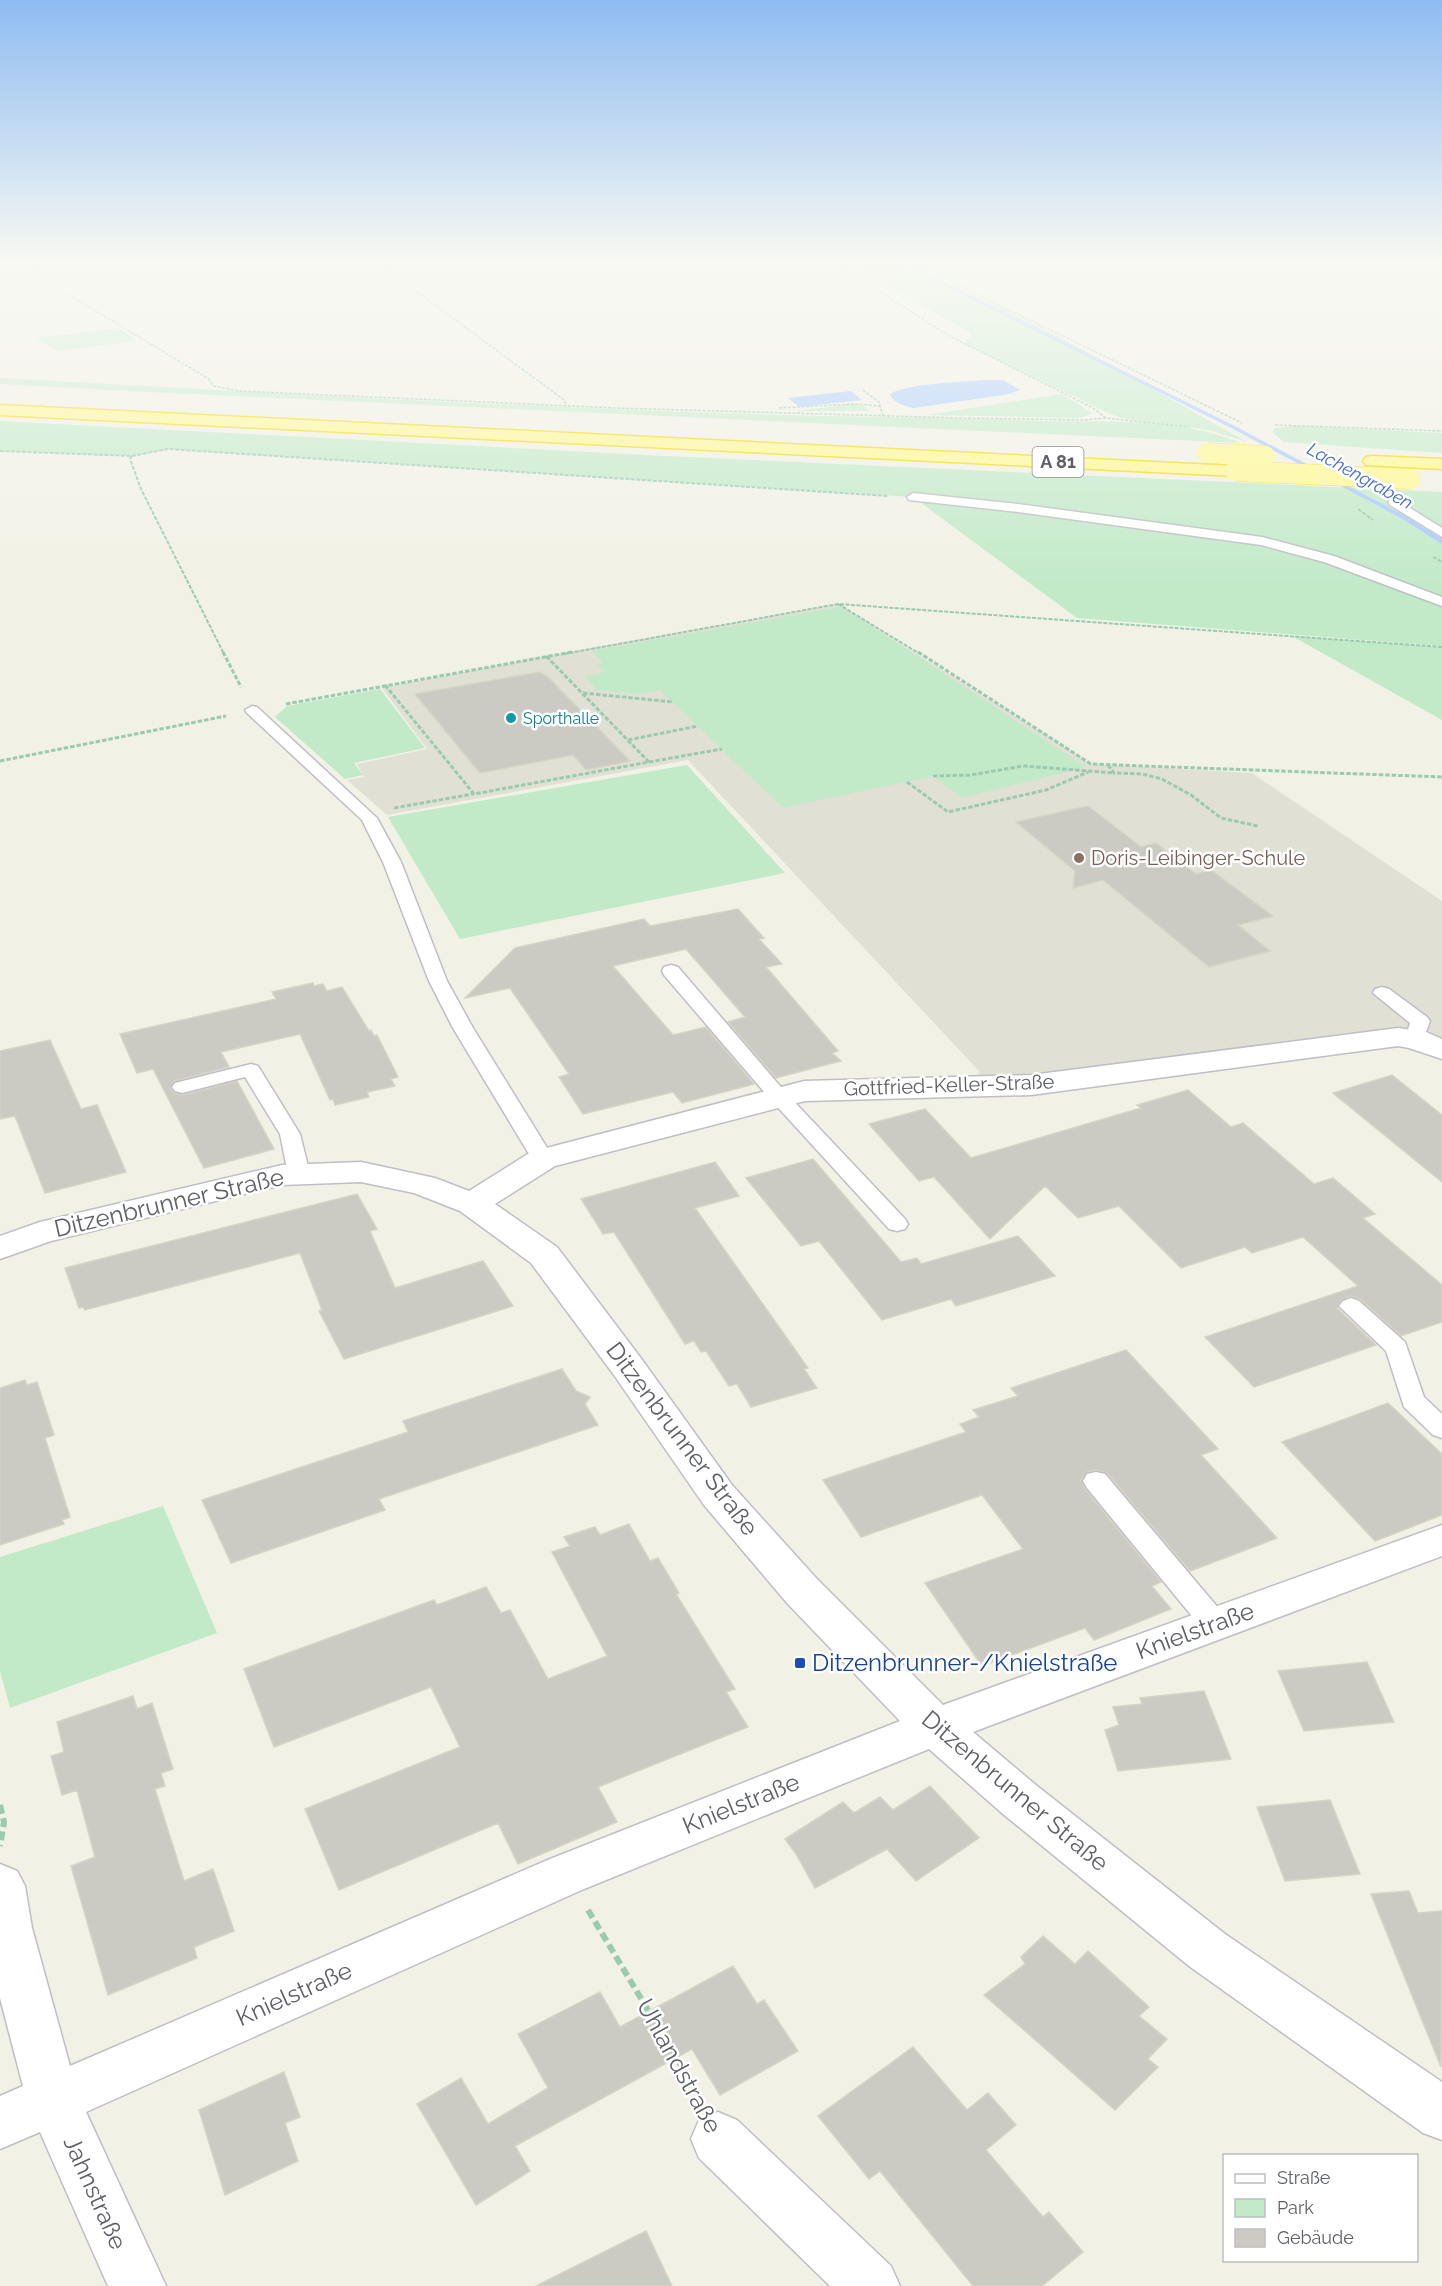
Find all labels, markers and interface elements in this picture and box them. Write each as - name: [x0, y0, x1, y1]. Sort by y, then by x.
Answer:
- water label: Lachengraben: [1304, 438, 1417, 513]
- road number: A 81: [1032, 447, 1084, 477]
- place label: Sporthalle: [523, 709, 599, 728]
- marker: Sporthalle: [504, 711, 518, 725]
- place label: Doris-Leibinger-Schule: [1091, 846, 1306, 870]
- marker: Doris-Leibinger-Schule: [1072, 851, 1086, 865]
- street label: Gottfried-Keller-Straße: [843, 1069, 1055, 1101]
- street label: Ditzenbrunner Straße: [51, 1162, 287, 1243]
- street label: Ditzenbrunner Straße: [600, 1336, 765, 1541]
- street label: Knielstraße: [1132, 1596, 1258, 1665]
- place label: Ditzenbrunner-/Knielstraße: [812, 1648, 1117, 1677]
- marker: Ditzenbrunner-/Knielstraße: [793, 1656, 807, 1670]
- street label: Ditzenbrunner Straße: [916, 1704, 1115, 1877]
- street label: Knielstraße: [678, 1767, 804, 1840]
- street label: Knielstraße: [231, 1955, 356, 2032]
- street label: Uhlandstraße: [631, 1994, 728, 2138]
- street label: Jahnstraße: [58, 2132, 133, 2254]
- legend: [1223, 2154, 1418, 2262]
- text: Straße: [1277, 2167, 1331, 2188]
- text: Park: [1277, 2197, 1314, 2218]
- text: Gebäude: [1277, 2227, 1354, 2248]

